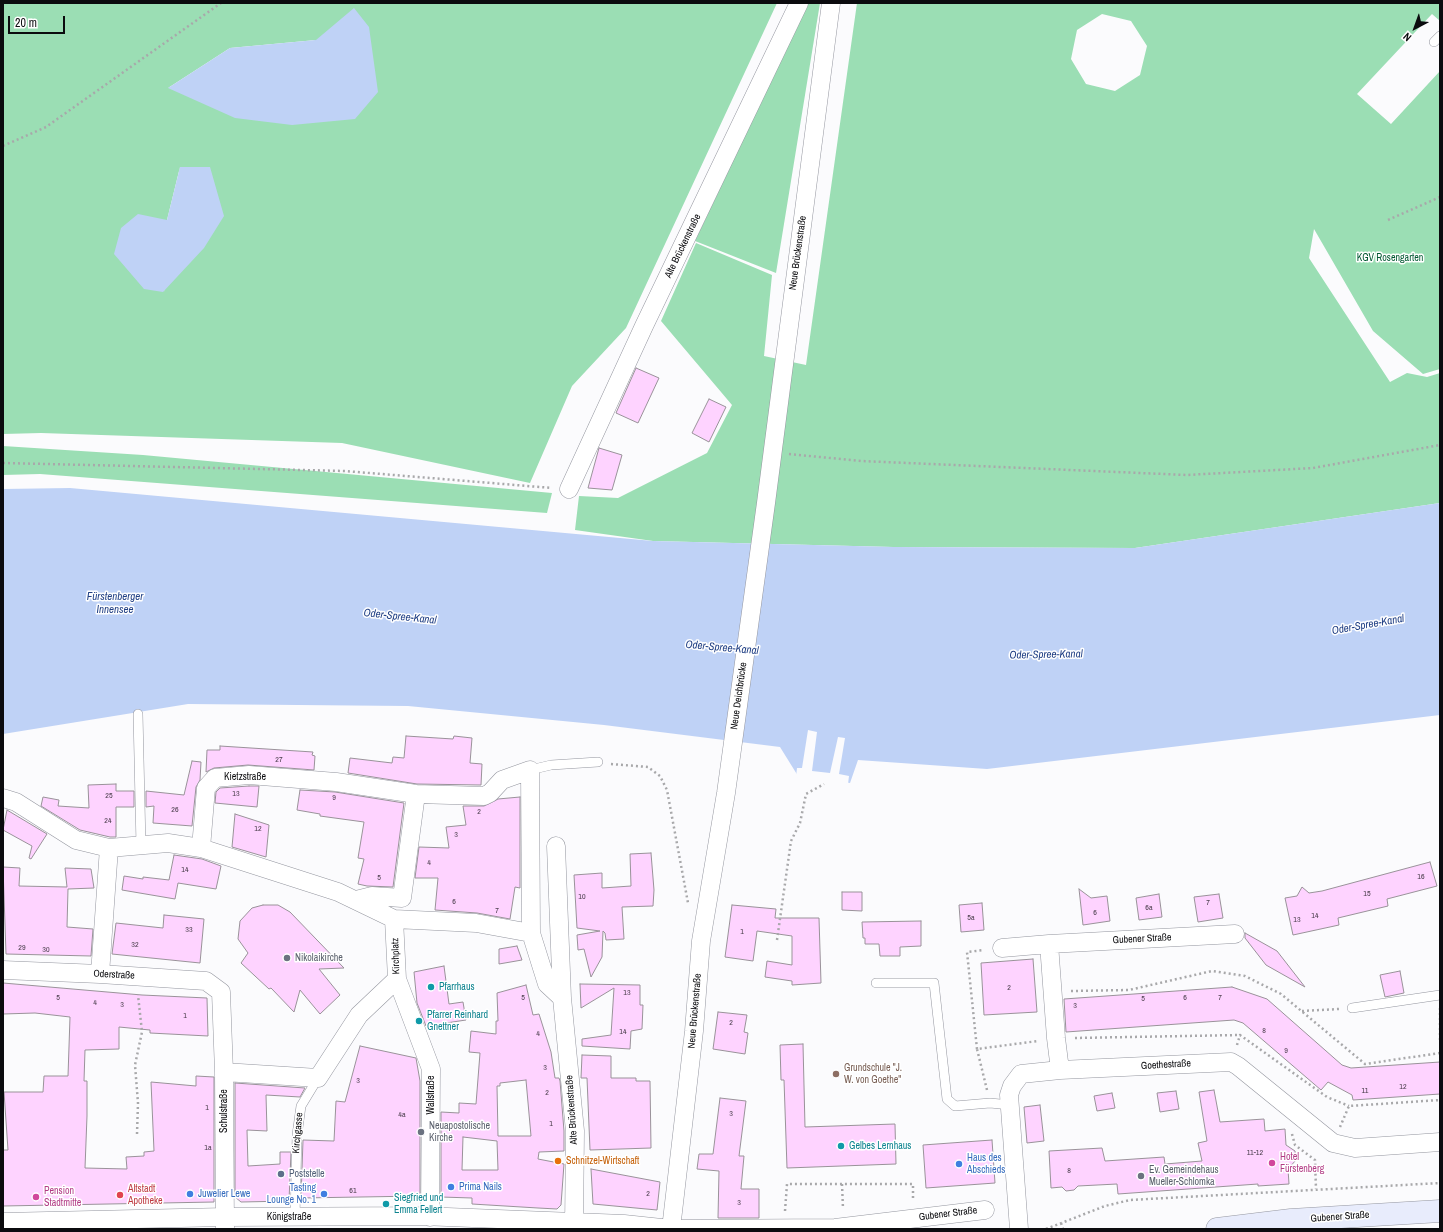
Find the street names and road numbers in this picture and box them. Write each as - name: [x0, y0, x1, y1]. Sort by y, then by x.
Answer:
- street label: Alte Brückenstraße: [662, 212, 704, 280]
- street label: Neue Brückenstraße: [787, 215, 809, 291]
- street label: Neue Deichbrücke: [728, 662, 750, 730]
- street label: Kietzstraße: [224, 771, 266, 783]
- street label: Gubener Straße: [1112, 931, 1172, 947]
- street label: Kirchplatz: [389, 938, 403, 974]
- street label: Oderstraße: [93, 968, 135, 982]
- street label: Neue Brückenstraße: [686, 973, 704, 1049]
- street label: Goethestraße: [1141, 1058, 1191, 1072]
- street label: Alte Brückenstraße: [564, 1075, 580, 1145]
- street label: Wallstraße: [425, 1076, 437, 1114]
- street label: Schulstraße: [218, 1089, 230, 1133]
- street label: Kirchgasse: [290, 1112, 306, 1154]
- street label: Gubener Straße: [918, 1204, 978, 1224]
- street label: Gubener Straße: [1310, 1209, 1370, 1225]
- street label: Königstraße: [267, 1211, 311, 1223]

